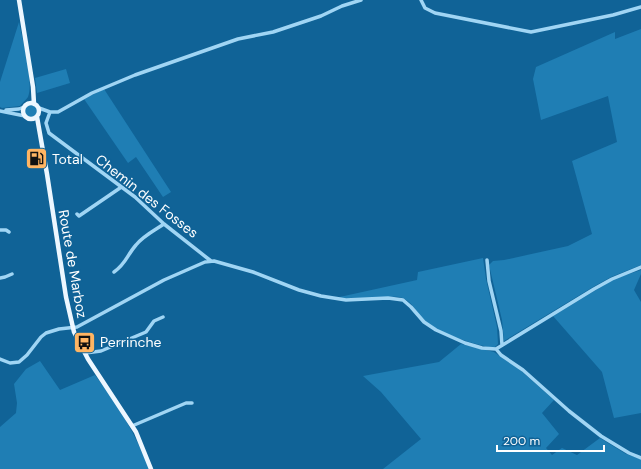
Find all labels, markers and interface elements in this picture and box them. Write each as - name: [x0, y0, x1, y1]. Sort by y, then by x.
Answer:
- fuel station icon: Total: [23, 146, 49, 172]
- place label: Total: [52, 150, 83, 168]
- street label: Chemin des Fosses: [92, 150, 202, 242]
- street label: Route de Marboz: [55, 208, 91, 320]
- bus stop icon: Perrinche: [71, 329, 97, 355]
- place label: Perrinche: [100, 333, 161, 351]
- scale bar: [497, 427, 604, 453]
- text: 200 m: [503, 433, 540, 449]

